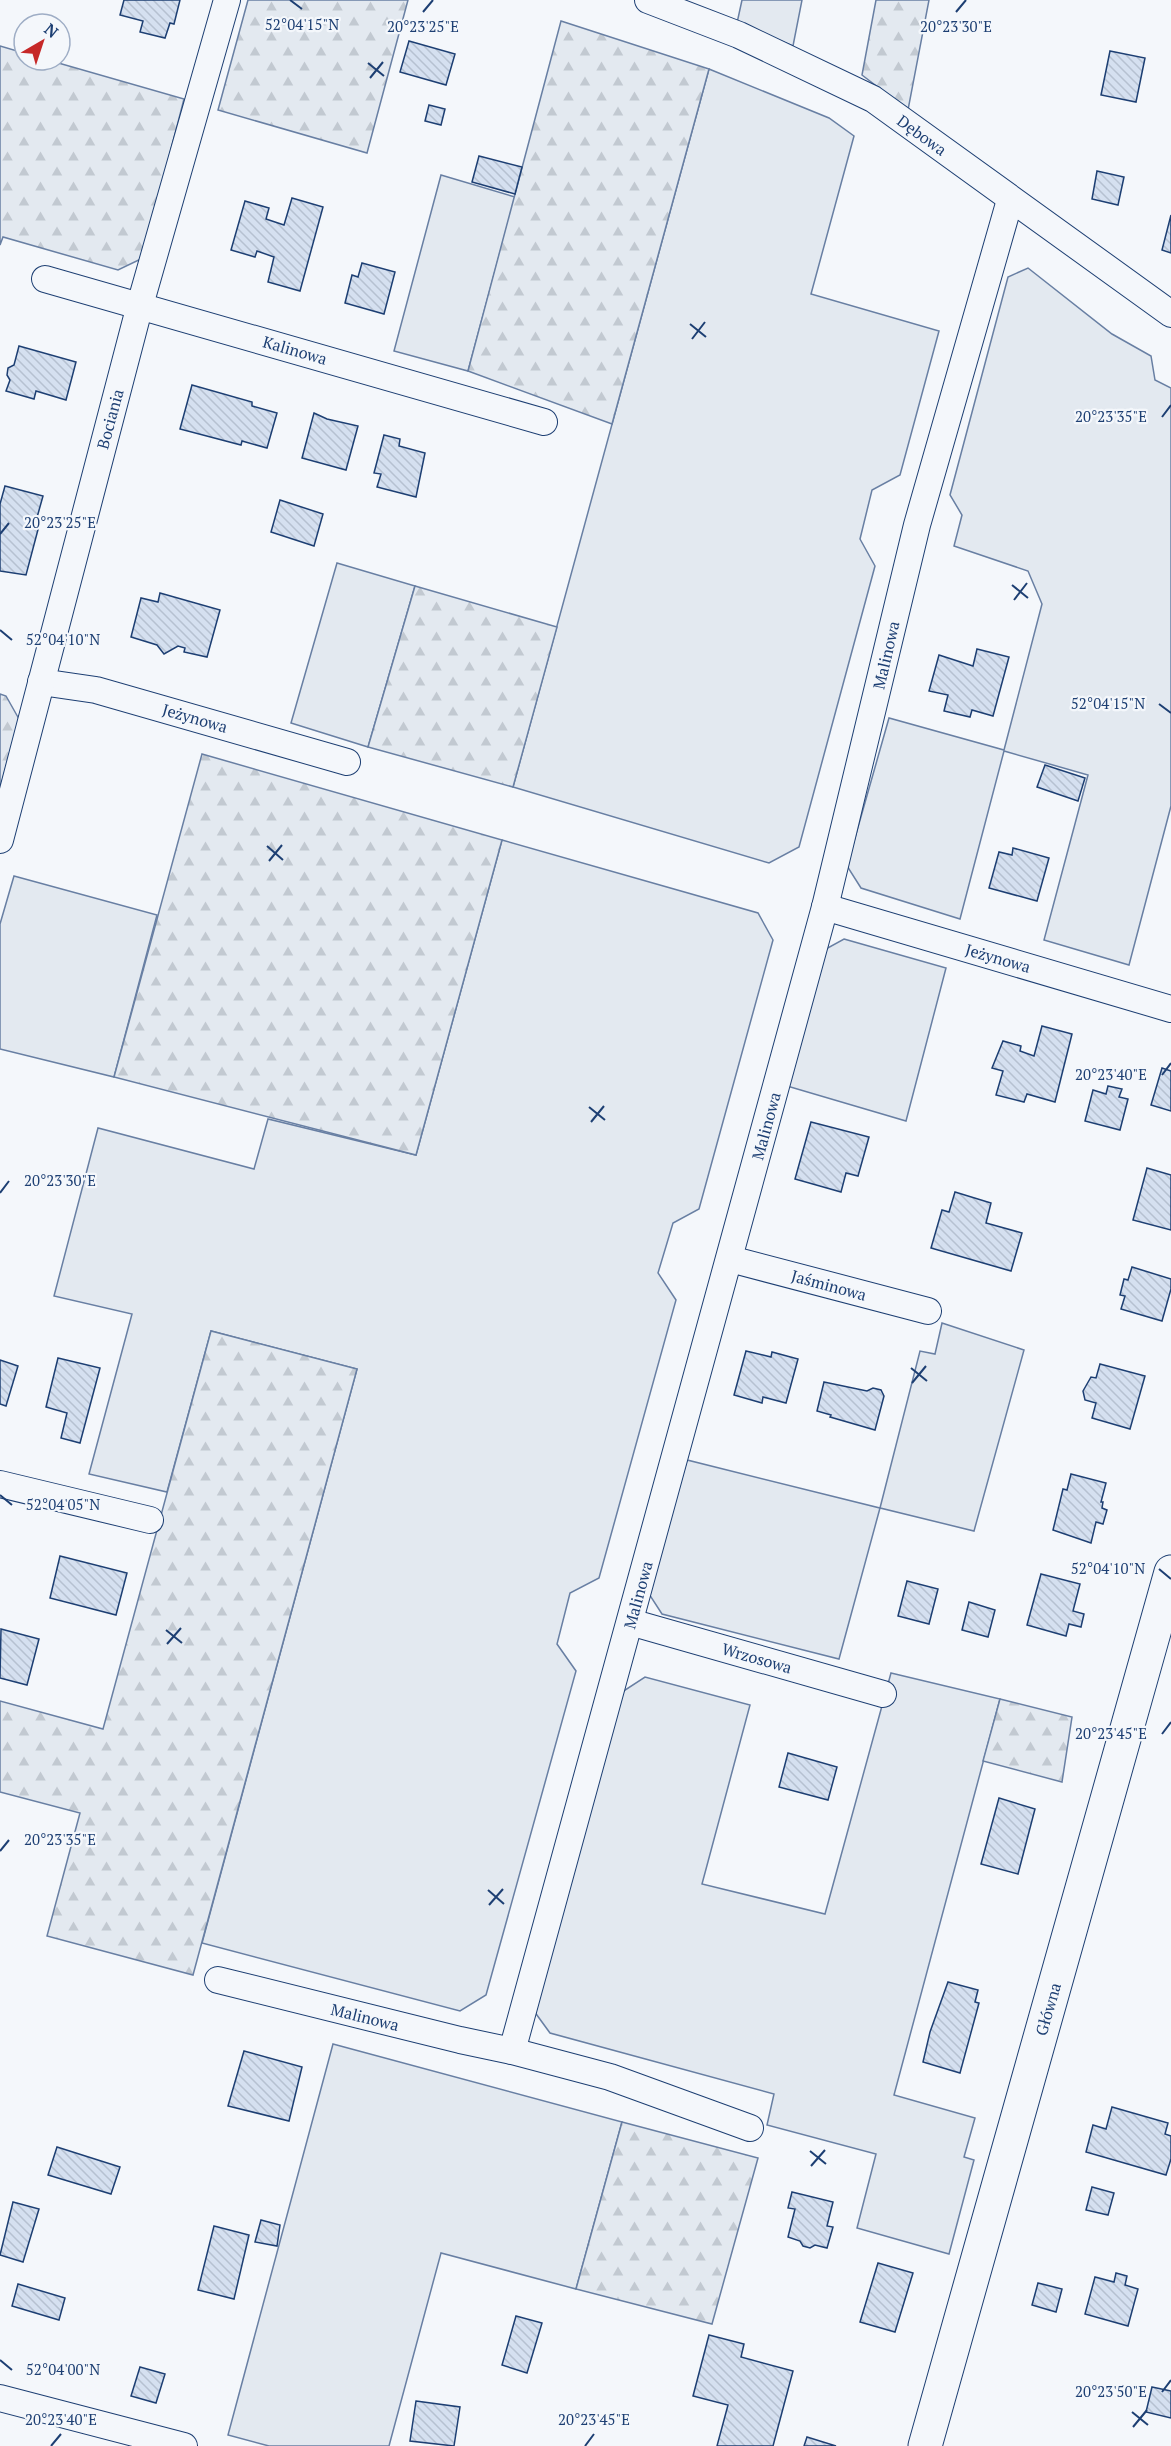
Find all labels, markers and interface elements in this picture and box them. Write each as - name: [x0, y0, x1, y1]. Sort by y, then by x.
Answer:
- north arrow: [12, 12, 72, 72]
- text: 52°04'15"N: [265, 14, 339, 34]
- text: 20°23'25"E: [387, 16, 459, 36]
- text: 20°23'30"E: [920, 16, 992, 36]
- text: N: [40, 18, 63, 43]
- street label: Dębowa: [893, 110, 951, 160]
- street label: Kalinowa: [260, 330, 330, 370]
- street label: Bociania: [91, 386, 129, 452]
- text: 20°23'35"E: [1075, 406, 1147, 426]
- text: 20°23'25"E: [24, 512, 96, 532]
- street label: Malinowa: [867, 619, 905, 691]
- text: 52°04'10"N: [26, 629, 100, 649]
- text: 52°04'15"N: [1071, 693, 1145, 713]
- street label: Jeżynowa: [160, 698, 230, 738]
- street label: Jeżynowa: [963, 938, 1033, 978]
- text: 20°23'40"E: [1075, 1064, 1147, 1084]
- street label: Malinowa: [746, 1090, 786, 1162]
- text: 20°23'30"E: [24, 1170, 96, 1190]
- street label: Jaśminowa: [789, 1264, 869, 1306]
- text: 52°04'05"N: [26, 1494, 100, 1514]
- text: 52°04'10"N: [1071, 1558, 1145, 1578]
- street label: Malinowa: [618, 1559, 658, 1631]
- street label: Wrzosowa: [719, 1638, 795, 1678]
- text: 20°23'45"E: [1075, 1723, 1147, 1743]
- text: 20°23'35"E: [24, 1829, 96, 1849]
- street label: Główna: [1030, 1980, 1066, 2038]
- street label: Malinowa: [329, 1998, 401, 2036]
- text: 52°04'00"N: [26, 2359, 100, 2379]
- text: 20°23'50"E: [1075, 2381, 1147, 2401]
- text: 20°23'40"E: [25, 2409, 97, 2429]
- text: 20°23'45"E: [558, 2409, 630, 2429]

